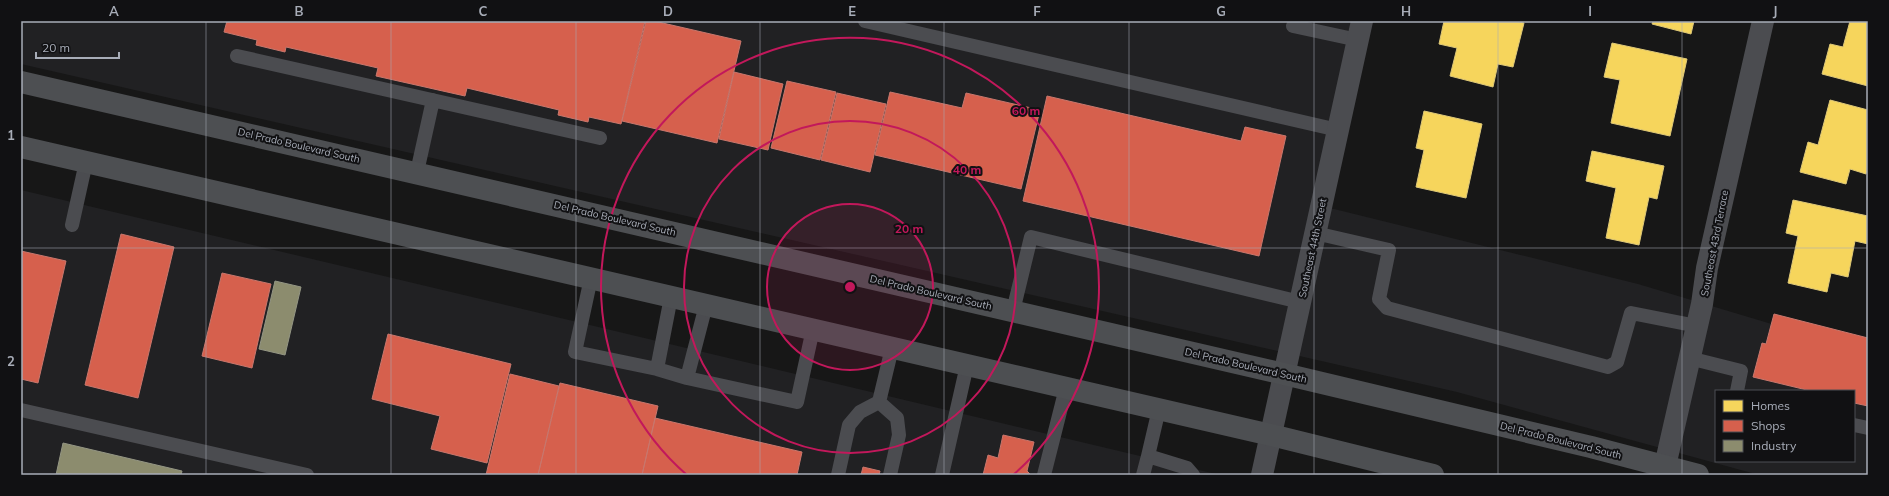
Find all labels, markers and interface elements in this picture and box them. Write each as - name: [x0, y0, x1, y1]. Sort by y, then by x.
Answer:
- text: A: [109, 3, 119, 19]
- text: B: [295, 3, 304, 19]
- text: C: [479, 3, 488, 19]
- text: D: [663, 3, 673, 19]
- text: E: [848, 3, 856, 19]
- text: F: [1033, 3, 1041, 19]
- text: G: [1216, 3, 1226, 19]
- text: H: [1401, 3, 1411, 19]
- text: I: [1588, 3, 1592, 19]
- text: J: [1773, 3, 1777, 19]
- scale bar: [36, 34, 119, 60]
- text: 20 m: [42, 40, 70, 55]
- text: 60 m: [1012, 103, 1040, 118]
- street label: Del Prado Boulevard South: [237, 125, 361, 166]
- text: 1: [7, 127, 15, 143]
- text: 40 m: [953, 162, 981, 177]
- street label: Southeast 43rd Terrace: [1698, 189, 1731, 297]
- street label: Southeast 44th Street: [1296, 197, 1329, 299]
- street label: Del Prado Boulevard South: [553, 198, 677, 239]
- text: 20 m: [895, 221, 923, 236]
- street label: Del Prado Boulevard South: [869, 272, 993, 313]
- centre of rings: [843, 280, 857, 294]
- street label: Del Prado Boulevard South: [1184, 345, 1308, 386]
- text: 2: [7, 353, 15, 369]
- legend: [1715, 390, 1855, 462]
- text: Homes: [1751, 398, 1790, 413]
- text: Shops: [1751, 418, 1786, 433]
- street label: Del Prado Boulevard South: [1499, 419, 1623, 462]
- text: Industry: [1751, 438, 1797, 453]

